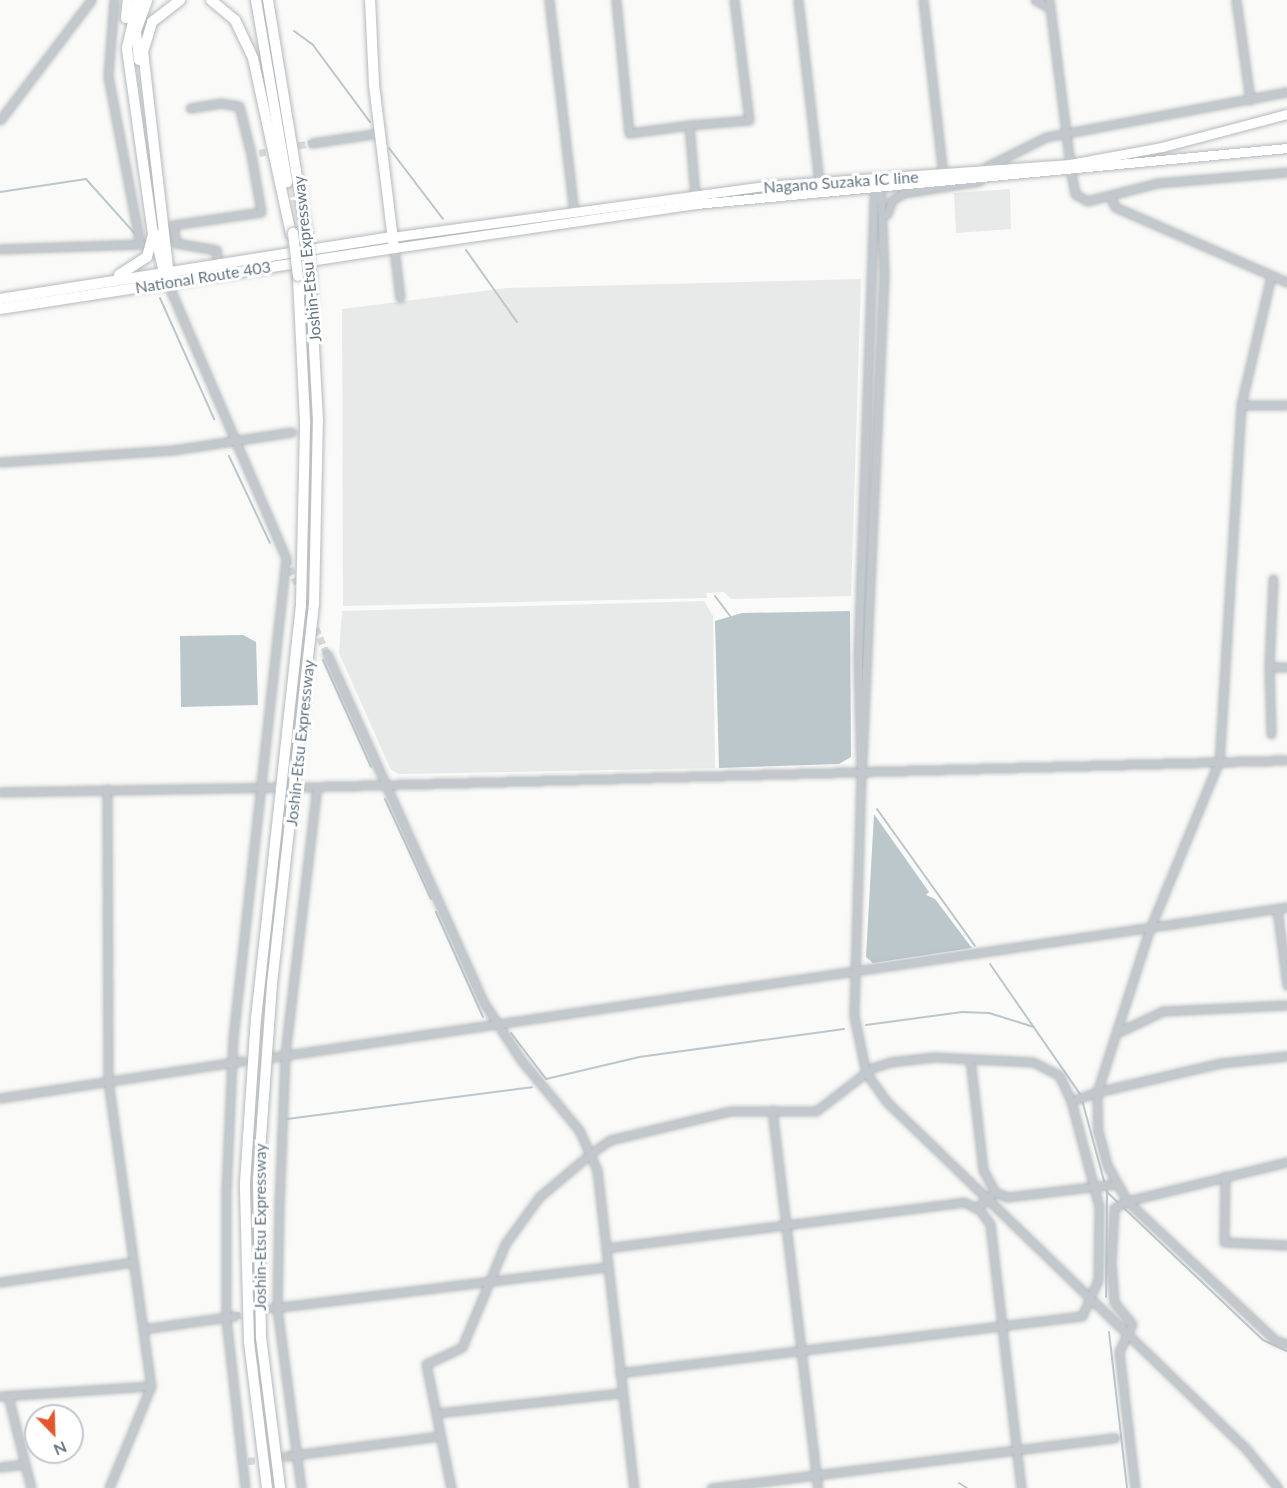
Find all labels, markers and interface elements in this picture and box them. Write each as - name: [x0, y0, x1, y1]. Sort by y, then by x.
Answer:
- street label: Nagano Suzaka IC line: [763, 167, 919, 197]
- street label: Joshin-Etsu Expressway: [289, 175, 325, 343]
- street label: National Route 403: [134, 257, 272, 297]
- street label: Joshin-Etsu Expressway: [282, 659, 318, 827]
- street label: Joshin-Etsu Expressway: [250, 1143, 270, 1311]
- north arrow: [24, 1404, 84, 1464]
- text: N: [51, 1438, 70, 1460]

